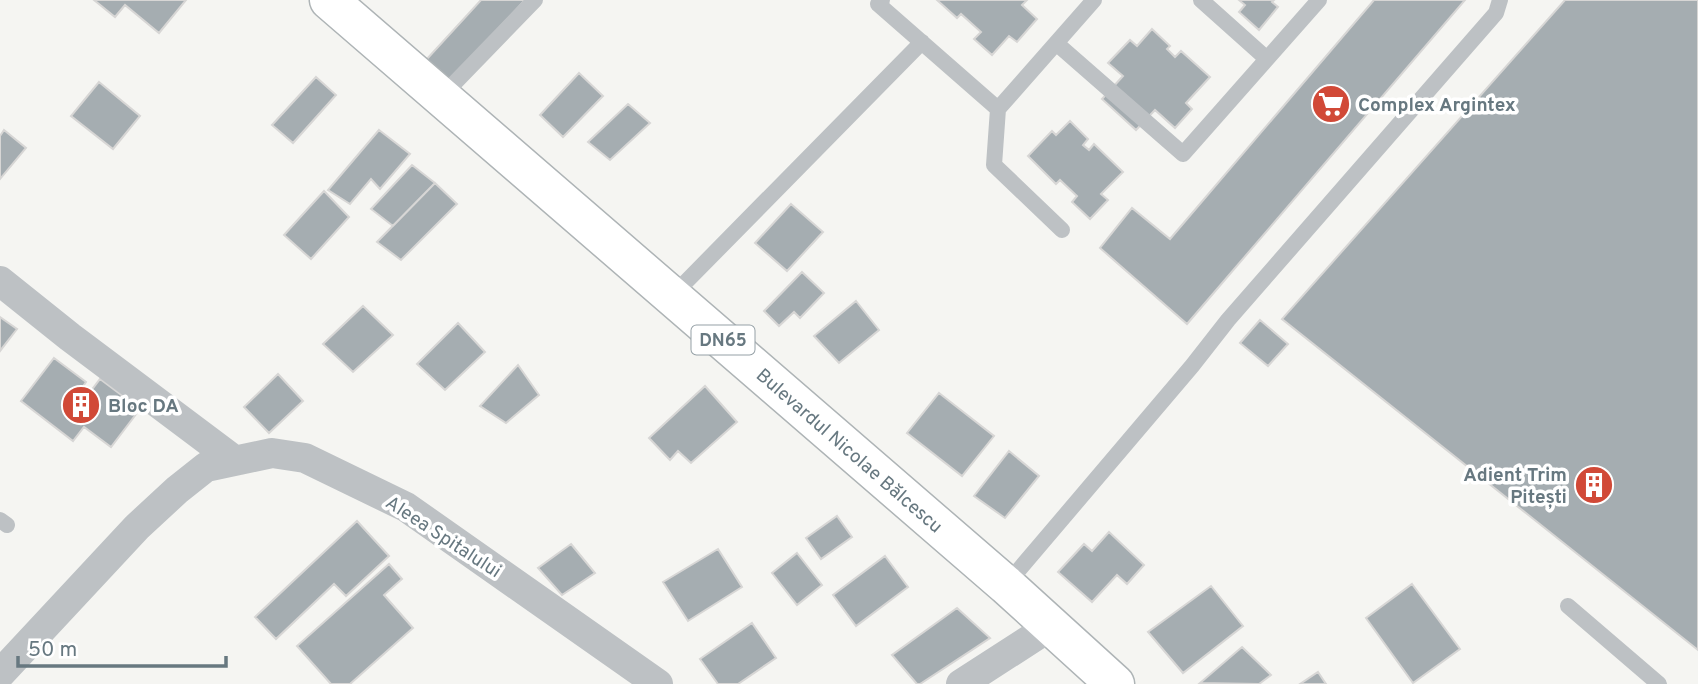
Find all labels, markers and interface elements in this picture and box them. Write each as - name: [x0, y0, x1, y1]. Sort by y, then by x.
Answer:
- supermarket icon: Complex Argintex: [1310, 83, 1352, 125]
- place label: Complex Argintex: [1358, 94, 1516, 118]
- road number: DN65: [692, 326, 754, 354]
- street label: Bulevardul Nicolae Bălcescu: [750, 364, 947, 539]
- building icon: Bloc DA: [60, 384, 102, 426]
- place label: Bloc DA: [108, 395, 179, 419]
- place label: Adient Trim Pitești: [1463, 464, 1567, 510]
- building icon: Adient Trim Pitești: [1573, 464, 1615, 506]
- street label: Aleea Spitalului: [381, 491, 505, 584]
- scale bar: [18, 624, 226, 668]
- text: 50 m: [28, 637, 77, 664]

